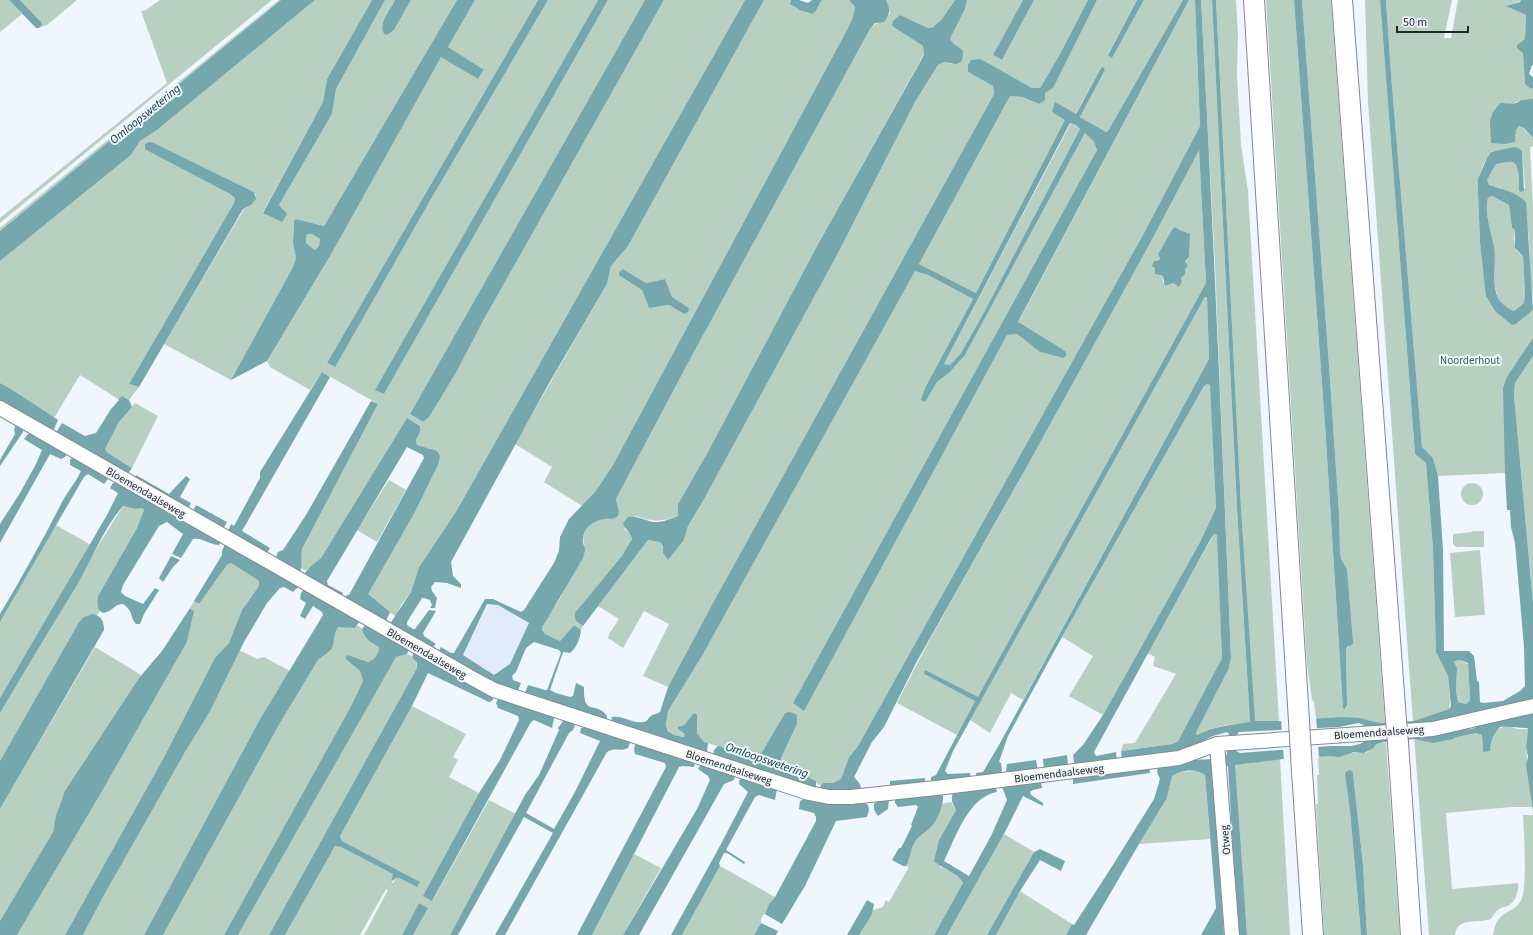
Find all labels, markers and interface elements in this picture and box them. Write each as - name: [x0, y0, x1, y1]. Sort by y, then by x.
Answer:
- scale bar: [1397, 8, 1468, 34]
- text: 50 m: [1403, 14, 1427, 31]
- water label: Omloopswetering: [106, 80, 184, 148]
- park label: Noorderhout: [1440, 353, 1500, 368]
- street label: Bloemendaalseweg: [103, 463, 189, 522]
- street label: Bloemendaalseweg: [384, 624, 470, 683]
- street label: Bloemendaalseweg: [1334, 722, 1425, 743]
- water label: Omloopswetering: [723, 738, 811, 783]
- street label: Bloemendaalseweg: [684, 746, 774, 789]
- street label: Bloemendaalseweg: [1013, 761, 1105, 786]
- street label: Otweg: [1217, 824, 1234, 855]

